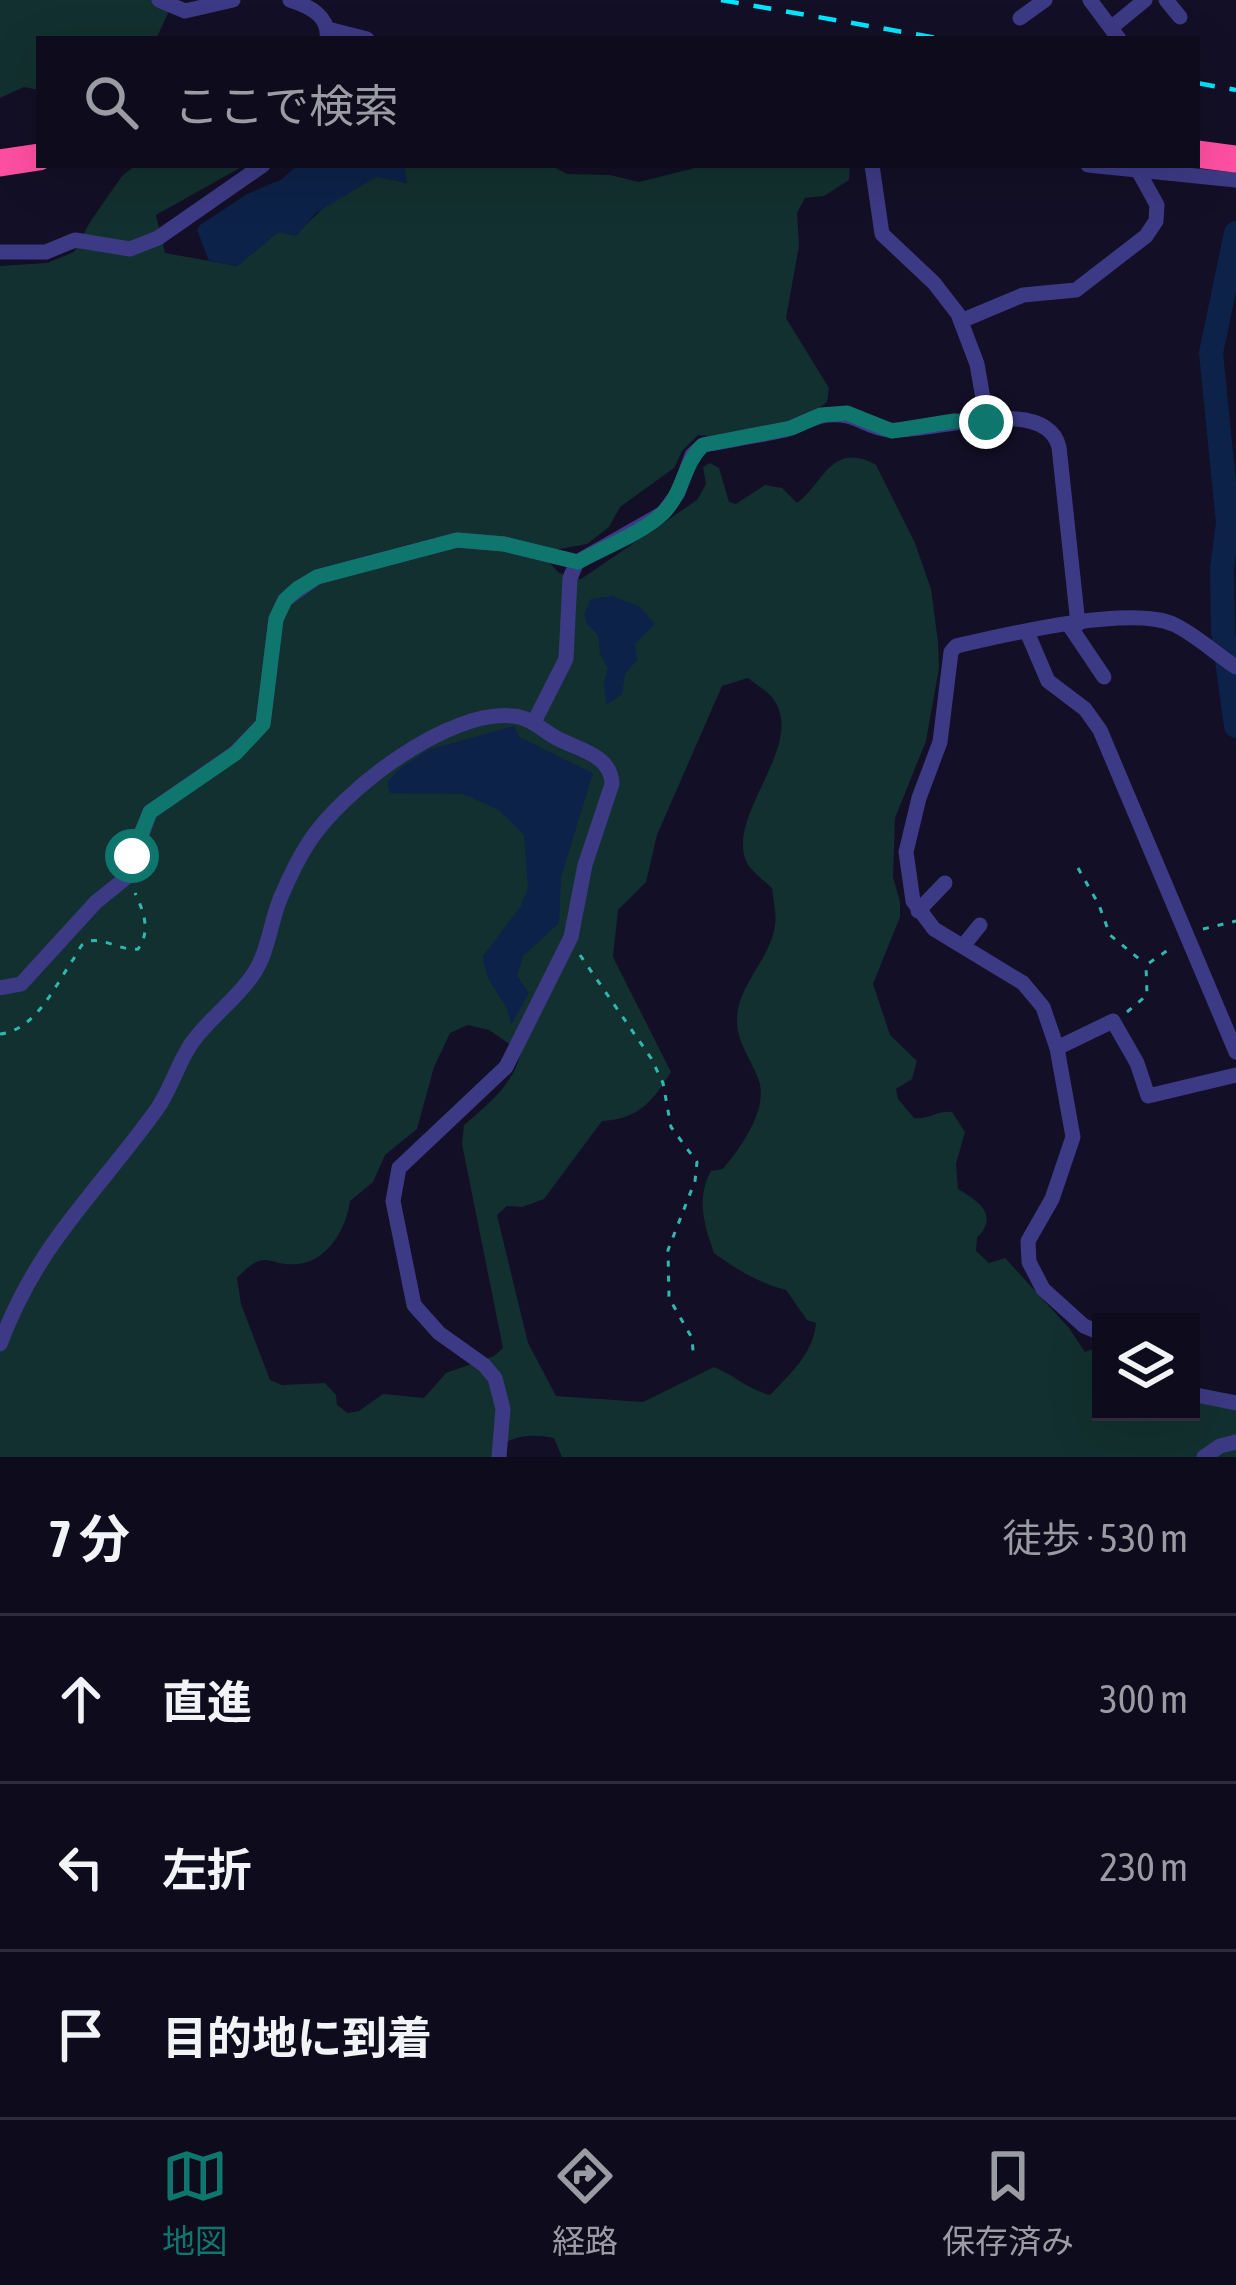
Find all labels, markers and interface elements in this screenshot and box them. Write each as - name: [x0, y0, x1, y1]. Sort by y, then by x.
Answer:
- search box: [36, 36, 1200, 168]
- icon: search: [78, 69, 144, 135]
- text: ここで検索: [174, 80, 399, 132]
- route end: [959, 395, 1013, 449]
- route start: [105, 829, 159, 883]
- map controls: [1092, 1313, 1200, 1421]
- button: layers: [1092, 1313, 1200, 1421]
- text: 7 分: [48, 1509, 130, 1568]
- text: 徒歩 · 530 m: [1003, 1516, 1188, 1560]
- icon: ahead: [48, 1666, 114, 1732]
- text: 直進: [162, 1676, 252, 1728]
- text: 300 m: [1100, 1677, 1188, 1721]
- icon: left: [48, 1834, 114, 1900]
- text: 左折: [162, 1844, 252, 1896]
- text: 230 m: [1100, 1845, 1188, 1889]
- icon: arrive: [48, 2002, 114, 2068]
- text: 目的地に到着: [162, 2012, 432, 2064]
- tab: 地図: [162, 2143, 228, 2263]
- tab: 経路: [552, 2143, 618, 2263]
- tab: 保存済み: [942, 2143, 1074, 2263]

